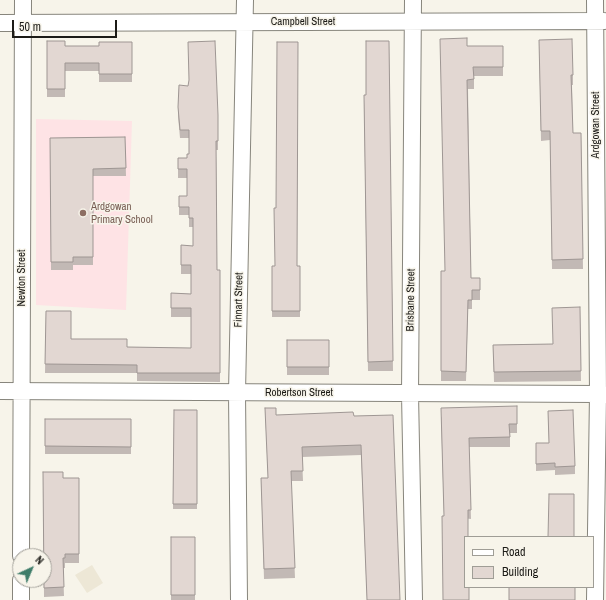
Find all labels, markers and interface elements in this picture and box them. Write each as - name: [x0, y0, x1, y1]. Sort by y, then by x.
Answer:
- scale bar: [14, 12, 119, 38]
- street label: Campbell Street: [271, 15, 335, 29]
- text: 50 m: [19, 19, 41, 35]
- street label: Ardgowan Street: [589, 91, 603, 159]
- place label: Ardgowan Primary School: [91, 200, 153, 226]
- marker: Ardgowan Primary School: [78, 208, 88, 218]
- street label: Newton Street: [15, 249, 29, 307]
- street label: Brisbane Street: [404, 269, 418, 331]
- street label: Finnart Street: [232, 272, 246, 328]
- street label: Robertson Street: [265, 386, 333, 400]
- legend: [464, 536, 594, 588]
- text: Road: [502, 544, 526, 560]
- north arrow: [12, 548, 52, 588]
- text: N: [32, 553, 47, 567]
- text: Building: [502, 564, 538, 580]

